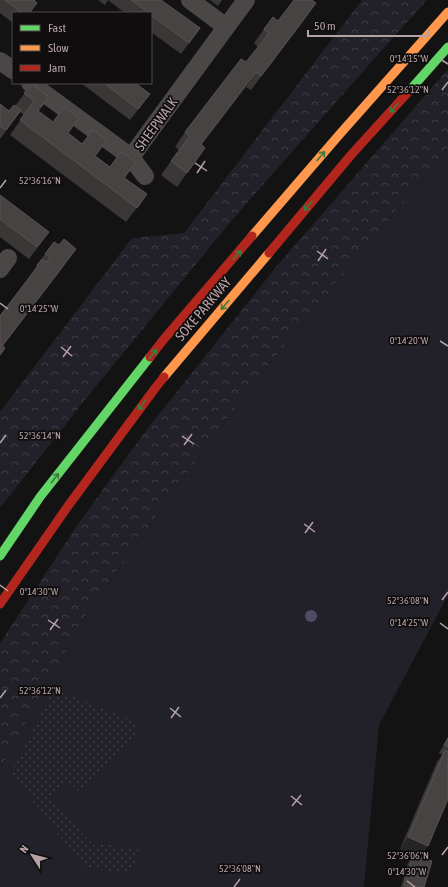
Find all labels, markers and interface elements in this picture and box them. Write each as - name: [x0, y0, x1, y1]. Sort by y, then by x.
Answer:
- legend: [12, 12, 152, 84]
- scale bar: [308, 12, 429, 38]
- text: 50 m: [314, 19, 336, 33]
- text: Fast: [48, 21, 66, 35]
- text: Slow: [48, 41, 69, 55]
- text: 0°14'15"W: [390, 53, 429, 64]
- text: Jam: [48, 61, 66, 75]
- text: 52°36'12"N: [387, 84, 429, 95]
- street label: SHEEPWALK: [131, 94, 181, 154]
- one-way arrow: [389, 102, 398, 113]
- one-way arrow: [317, 151, 326, 162]
- text: 52°36'16"N: [19, 175, 61, 186]
- one-way arrow: [304, 200, 313, 211]
- one-way arrow: [232, 250, 241, 260]
- street label: SOKE PARKWAY: [172, 273, 235, 344]
- one-way arrow: [220, 300, 229, 310]
- text: 0°14'25"W: [20, 303, 59, 314]
- text: 0°14'20"W: [390, 335, 429, 346]
- one-way arrow: [148, 349, 157, 360]
- one-way arrow: [138, 400, 146, 411]
- text: 52°36'14"N: [19, 430, 61, 441]
- one-way arrow: [50, 473, 59, 484]
- text: 0°14'30"W: [20, 586, 59, 597]
- text: 52°36'08"N: [387, 595, 429, 606]
- text: 0°14'25"W: [390, 617, 429, 628]
- text: 52°36'12"N: [19, 685, 61, 696]
- north arrow: [12, 835, 52, 875]
- text: N: [17, 843, 31, 855]
- text: 52°36'06"N: [387, 850, 429, 861]
- text: 52°36'08"N: [219, 863, 261, 874]
- text: 0°14'30"W: [388, 866, 427, 877]

